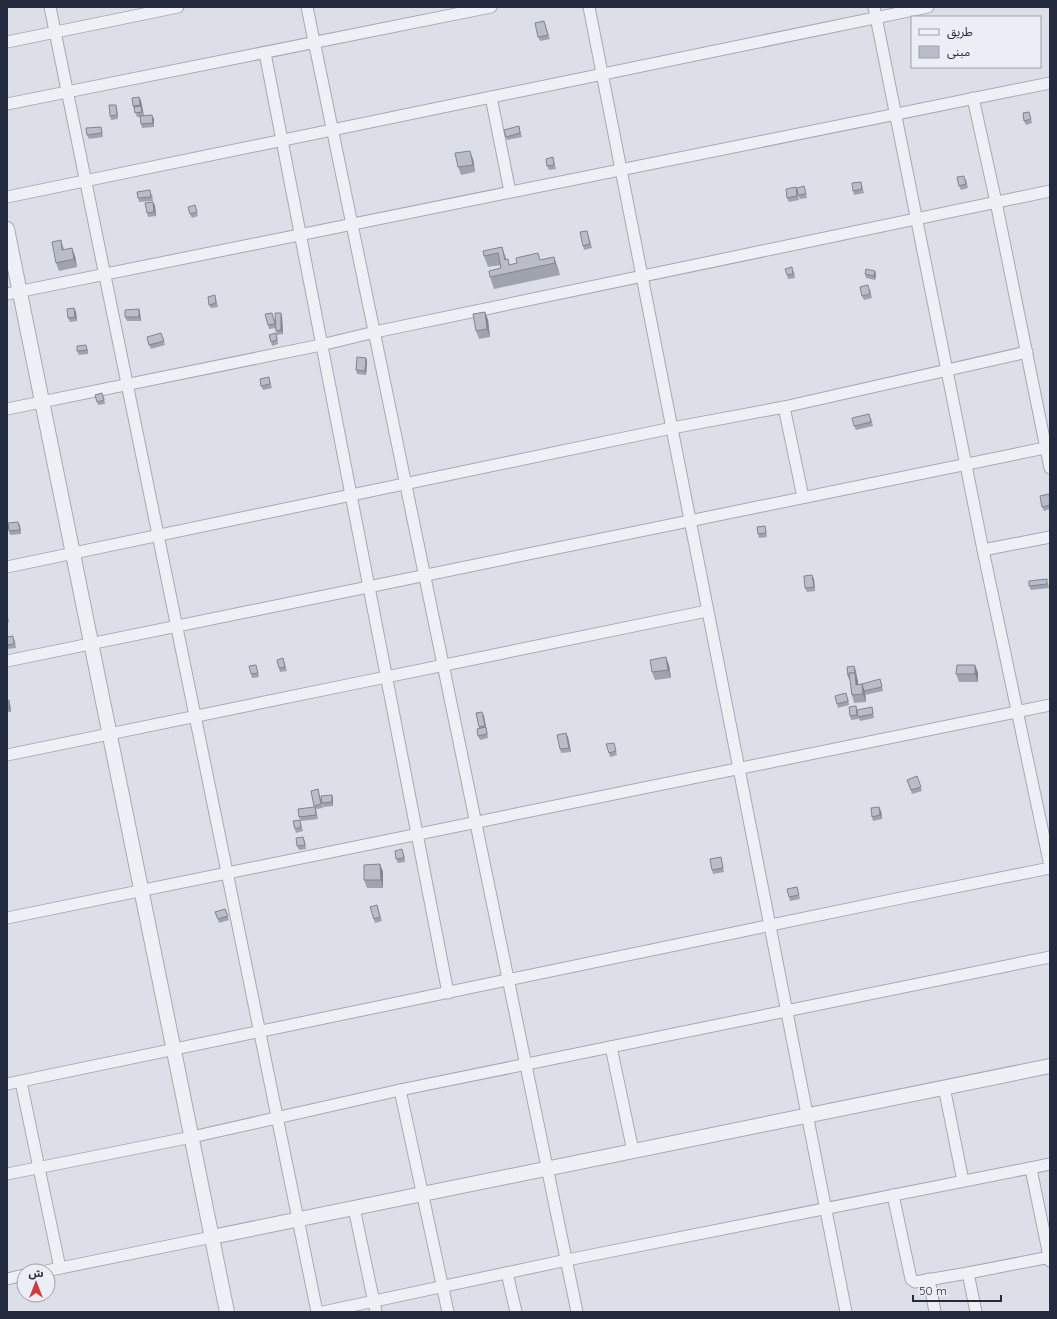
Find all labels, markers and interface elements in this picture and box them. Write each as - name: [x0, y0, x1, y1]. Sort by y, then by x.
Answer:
- legend: [911, 16, 1041, 68]
- text: طريق: [947, 24, 973, 40]
- text: مبنى: [947, 44, 970, 59]
- north arrow: [16, 1263, 56, 1303]
- text: ش: [28, 1266, 44, 1280]
- scale bar: [913, 1277, 1001, 1303]
- text: 50 m: [919, 1283, 947, 1298]

